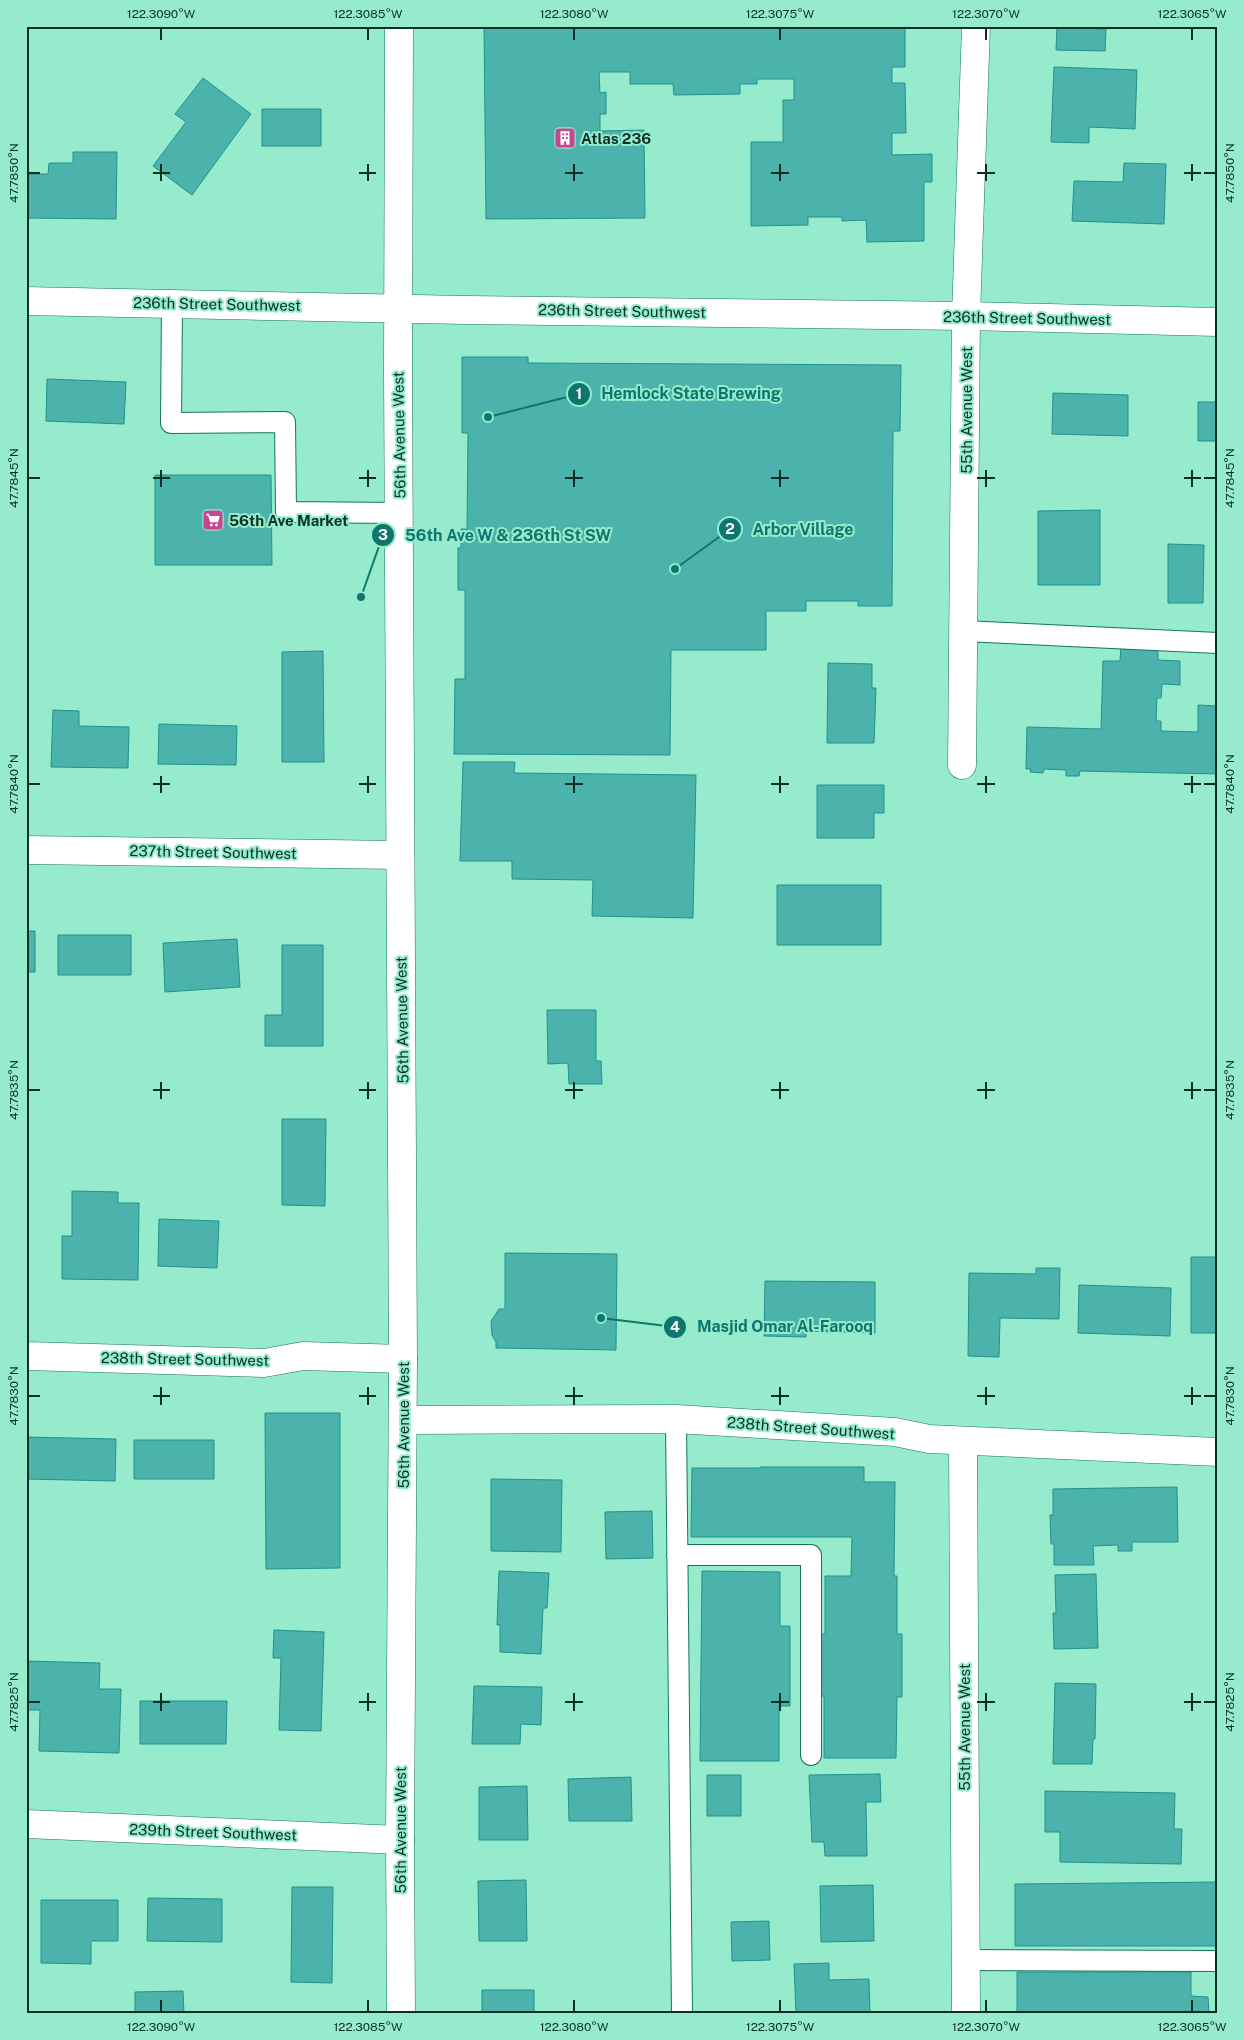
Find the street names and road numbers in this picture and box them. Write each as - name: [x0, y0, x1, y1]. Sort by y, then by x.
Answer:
- street label: 236th Street Southwest: [133, 294, 301, 314]
- street label: 236th Street Southwest: [538, 301, 706, 321]
- street label: 236th Street Southwest: [943, 308, 1111, 328]
- street label: 55th Avenue West: [958, 346, 975, 474]
- street label: 56th Avenue West: [389, 371, 409, 499]
- street label: 237th Street Southwest: [129, 842, 297, 862]
- street label: 56th Avenue West: [392, 956, 412, 1084]
- street label: 238th Street Southwest: [101, 1349, 269, 1369]
- street label: 56th Avenue West: [395, 1361, 412, 1489]
- street label: 238th Street Southwest: [726, 1414, 896, 1442]
- street label: 55th Avenue West: [956, 1663, 973, 1791]
- street label: 56th Avenue West: [392, 1766, 409, 1894]
- street label: 239th Street Southwest: [129, 1821, 297, 1843]

